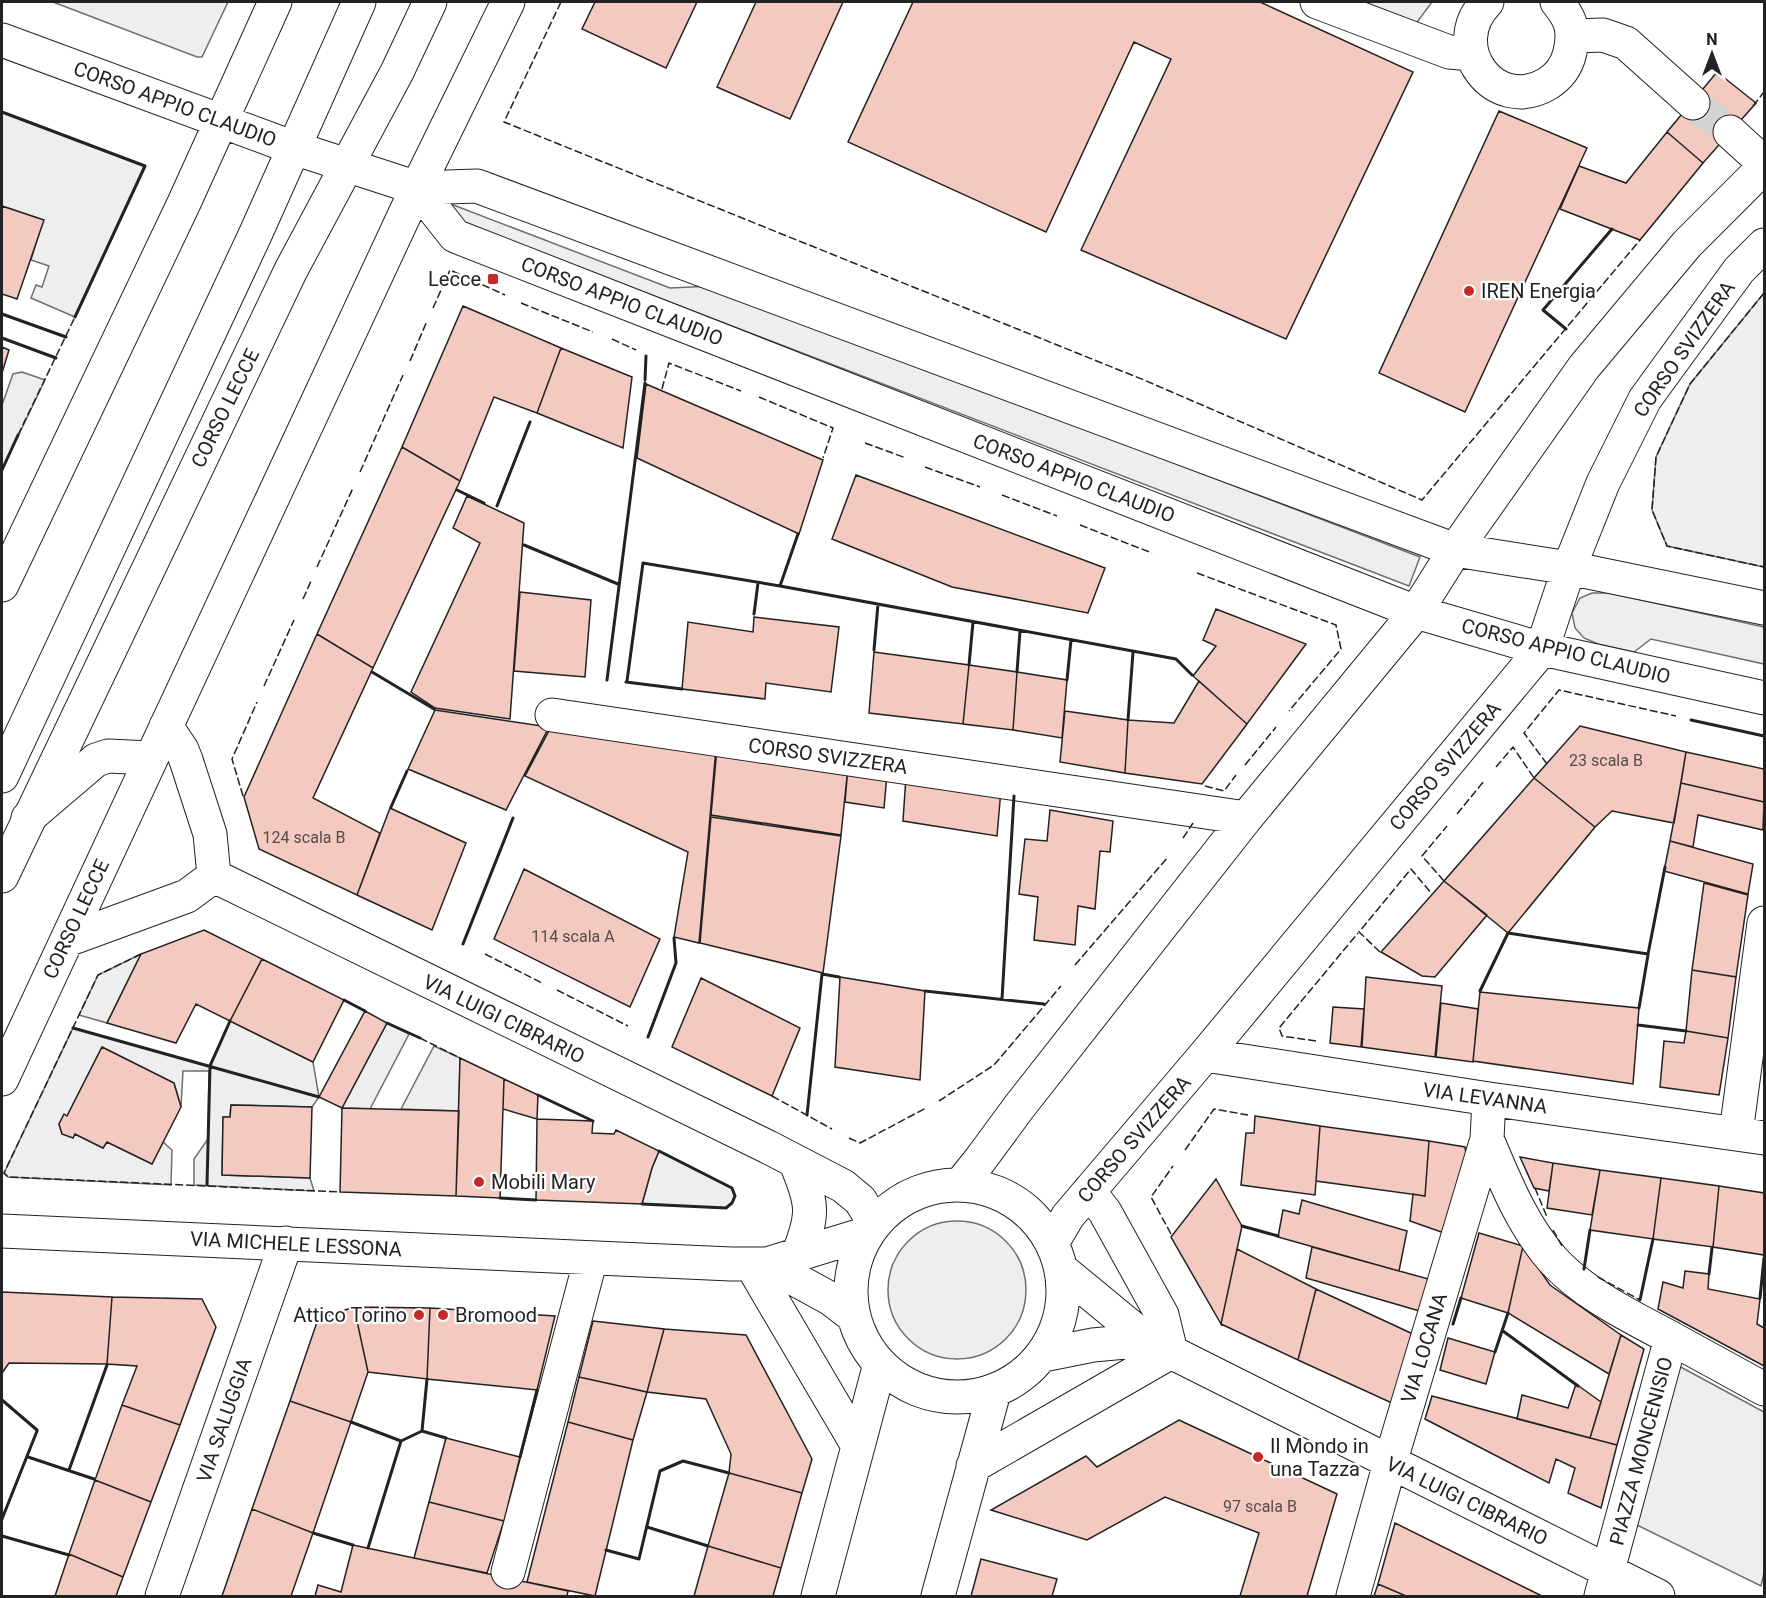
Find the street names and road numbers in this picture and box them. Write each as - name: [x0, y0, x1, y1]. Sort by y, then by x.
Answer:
- street label: CORSO APPIO CLAUDIO: [70, 56, 280, 152]
- street label: CORSO APPIO CLAUDIO: [518, 251, 726, 351]
- street label: CORSO SVIZZERA: [1628, 276, 1740, 422]
- street label: CORSO LECCE: [186, 345, 264, 471]
- street label: CORSO APPIO CLAUDIO: [970, 428, 1178, 528]
- street label: CORSO APPIO CLAUDIO: [1459, 613, 1673, 689]
- street label: CORSO SVIZZERA: [1384, 697, 1506, 835]
- street label: CORSO SVIZZERA: [747, 733, 909, 779]
- street label: CORSO LECCE: [38, 855, 114, 983]
- street label: VIA LUIGI CIBRARIO: [419, 969, 589, 1069]
- street label: CORSO SVIZZERA: [1072, 1071, 1196, 1207]
- street label: VIA LEVANNA: [1421, 1077, 1549, 1119]
- street label: VIA MICHELE LESSONA: [189, 1226, 403, 1262]
- street label: VIA LOCANA: [1396, 1290, 1452, 1406]
- street label: VIA SALUGGIA: [191, 1354, 257, 1486]
- street label: PIAZZA MONCENISIO: [1604, 1354, 1678, 1548]
- street label: VIA LUIGI CIBRARIO: [1382, 1451, 1552, 1551]

